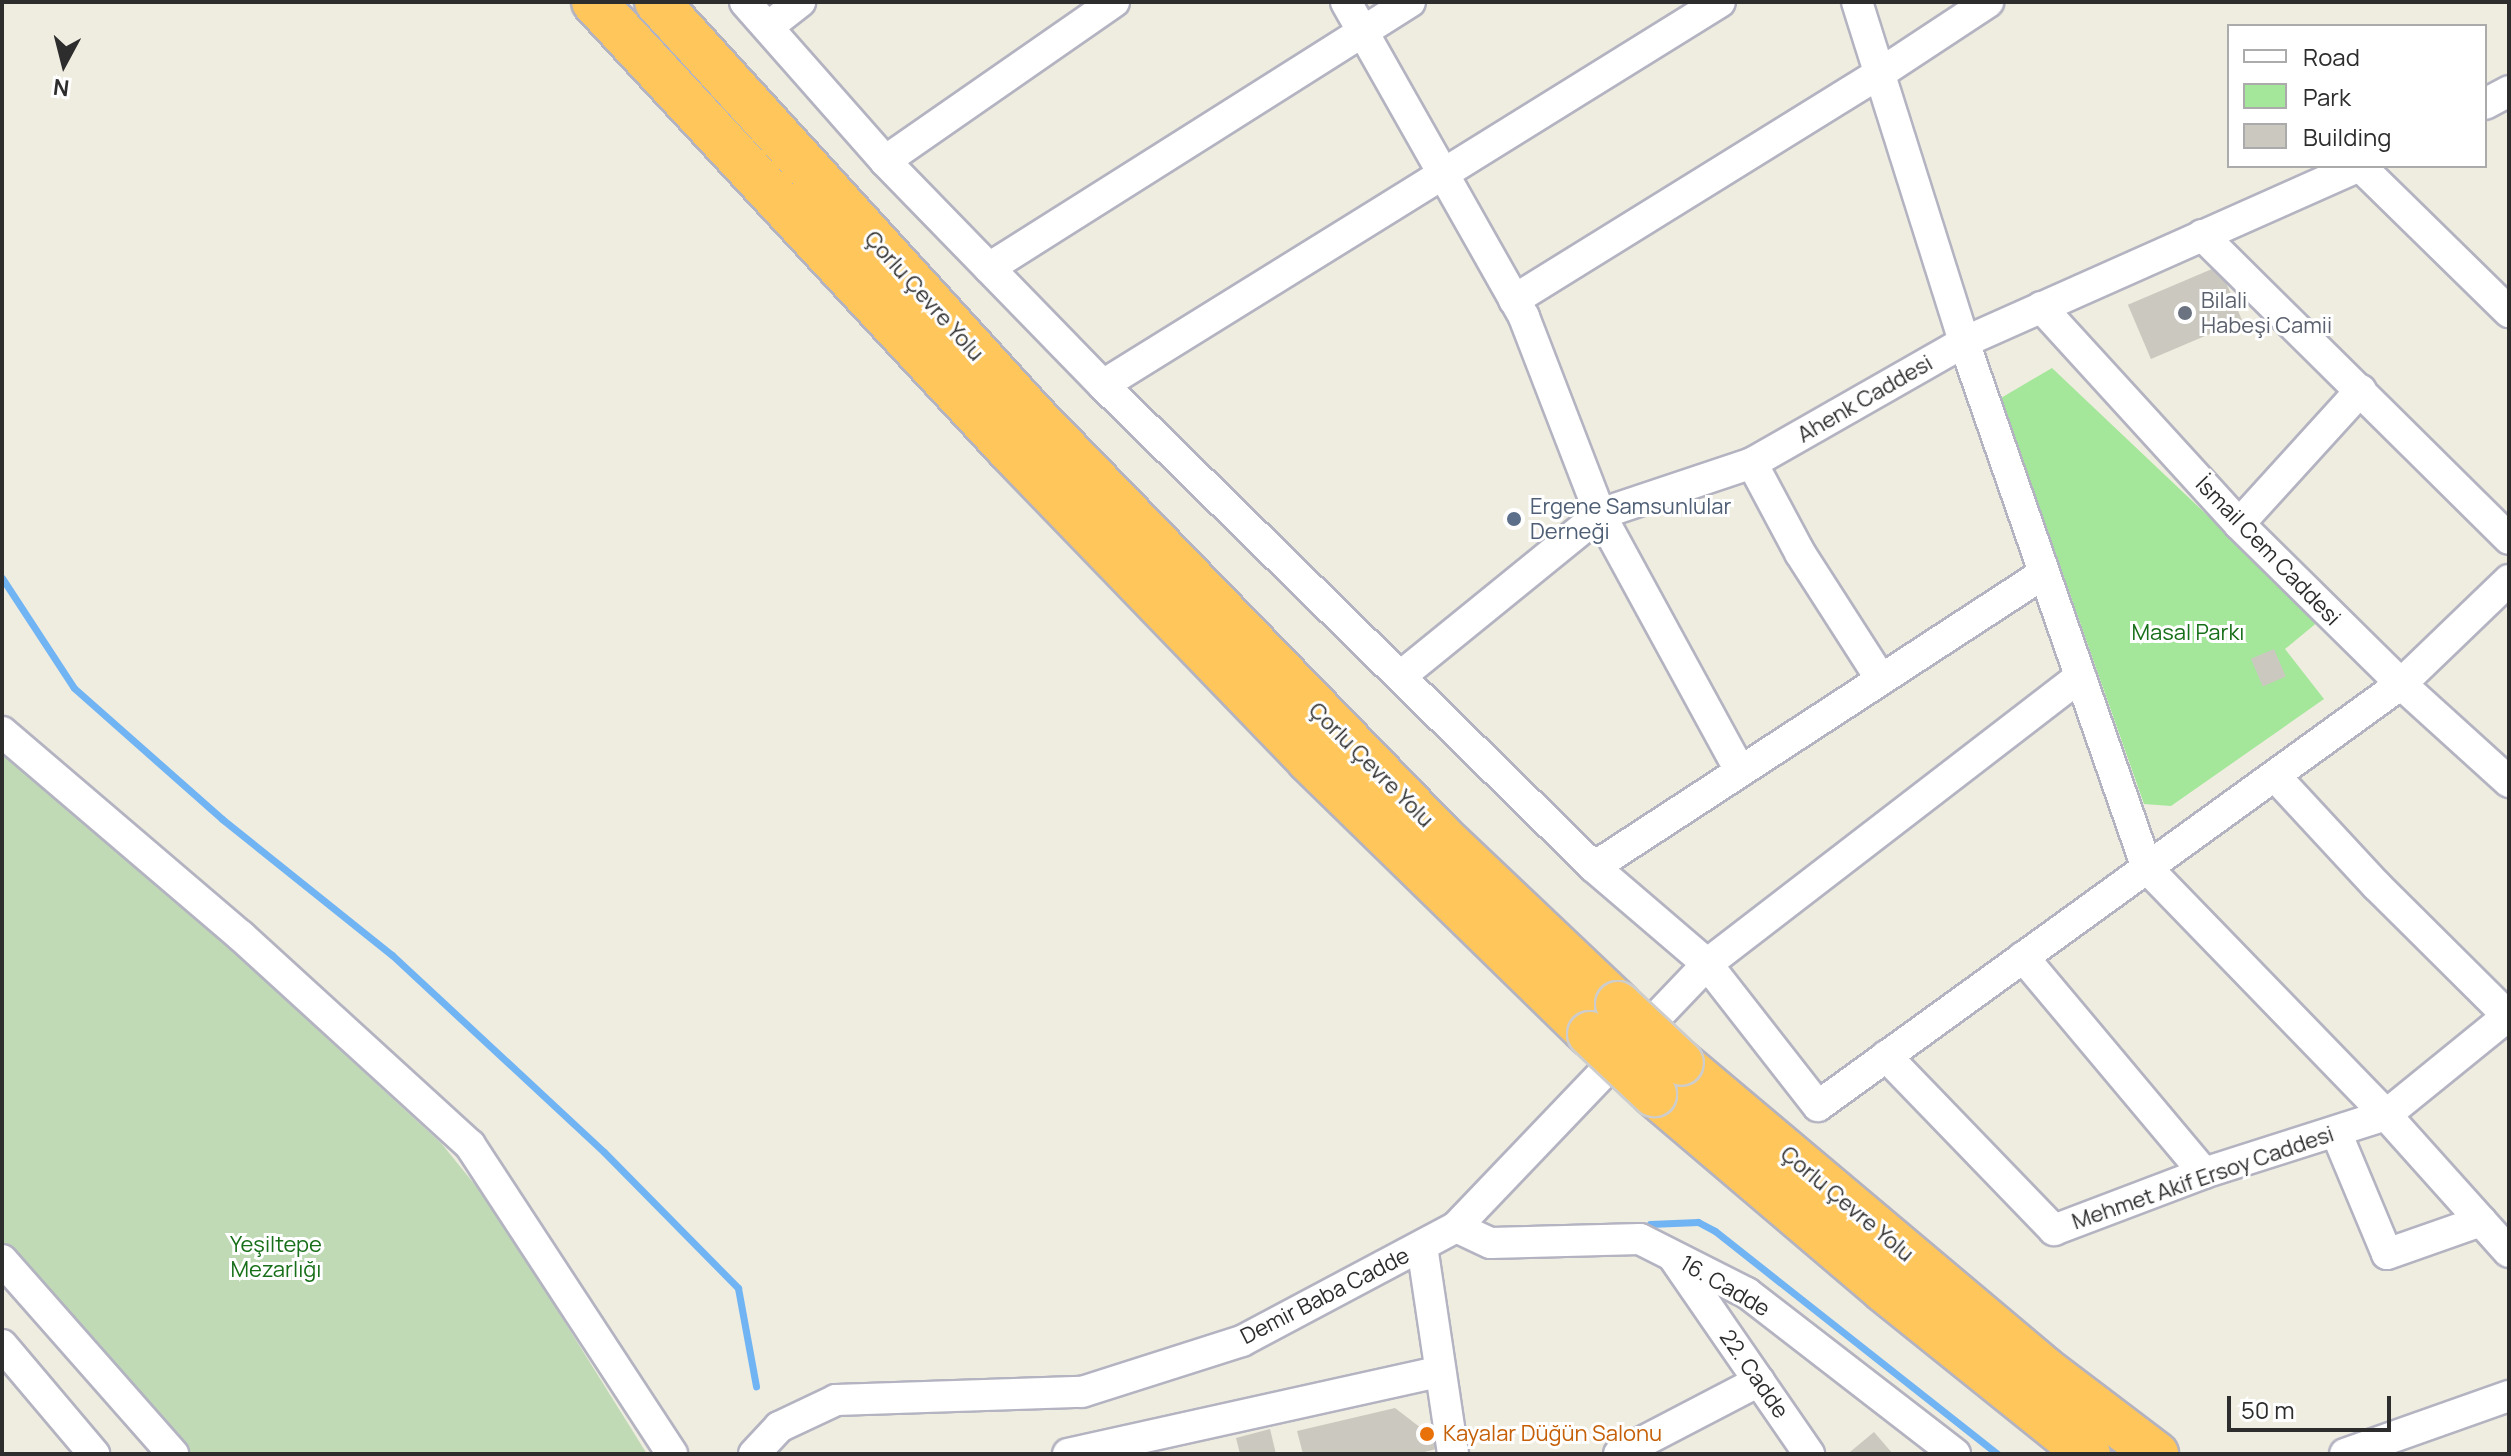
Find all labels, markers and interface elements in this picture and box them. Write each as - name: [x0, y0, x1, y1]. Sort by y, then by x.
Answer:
- north arrow: [24, 24, 104, 104]
- legend: [2227, 24, 2487, 168]
- text: Road: [2303, 40, 2360, 73]
- text: N: [51, 72, 71, 104]
- text: Park: [2303, 80, 2351, 113]
- text: Building: [2303, 120, 2391, 153]
- street label: Çorlu Çevre Yolu: [859, 226, 989, 366]
- place label: Bilali Habeşi Camii: [2201, 287, 2332, 338]
- marker: Bilali Habeşi Camii: [2176, 304, 2194, 322]
- street label: Ahenk Caddesi: [1793, 350, 1937, 448]
- street label: İsmail Cem Caddesi: [2190, 471, 2346, 631]
- place label: Ergene Samsunlular Derneği: [1530, 493, 1731, 544]
- marker: Ergene Samsunlular Derneği: [1505, 510, 1523, 528]
- park label: Masal Parkı: [2132, 620, 2244, 646]
- street label: Çorlu Çevre Yolu: [1303, 697, 1439, 833]
- street label: Mehmet Akif Ersoy Caddesi: [2069, 1121, 2337, 1235]
- street label: Çorlu Çevre Yolu: [1775, 1141, 1919, 1267]
- park label: Yeşiltepe Mezarlığı: [230, 1231, 322, 1282]
- street label: Demir Baba Cadde: [1236, 1242, 1414, 1350]
- street label: 16. Cadde: [1675, 1250, 1775, 1322]
- street label: 22. Cadde: [1714, 1325, 1794, 1423]
- scale bar: [2231, 1380, 2395, 1430]
- text: 50 m: [2241, 1393, 2295, 1426]
- place label: Kayalar Düğün Salonu: [1443, 1421, 1662, 1447]
- marker: Kayalar Düğün Salonu: [1418, 1425, 1436, 1443]

